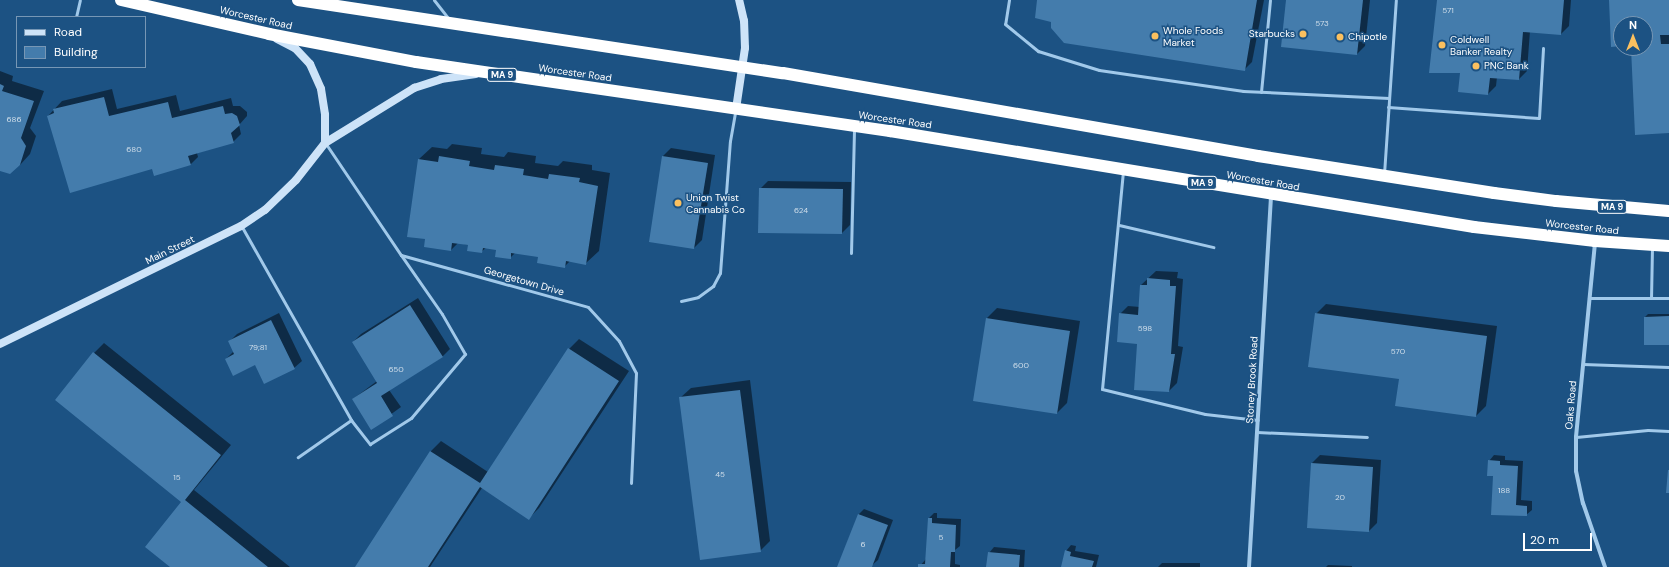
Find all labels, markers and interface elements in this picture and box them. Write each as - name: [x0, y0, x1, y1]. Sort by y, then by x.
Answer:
- street label: Worcester Road: [219, 4, 293, 32]
- house number: 571: [1442, 6, 1454, 16]
- legend: [16, 16, 146, 68]
- north arrow: [1613, 16, 1653, 56]
- text: N: [1629, 18, 1637, 32]
- house number: 573: [1315, 19, 1329, 29]
- text: Road: [54, 24, 82, 40]
- place label: Whole Foods Market: [1163, 24, 1223, 48]
- place label: Starbucks: [1249, 28, 1295, 40]
- marker: Starbucks: [1298, 29, 1308, 39]
- marker: Whole Foods Market: [1150, 31, 1160, 41]
- place label: Chipotle: [1348, 31, 1387, 43]
- marker: Chipotle: [1335, 32, 1345, 42]
- place label: Coldwell Banker Realty: [1450, 33, 1512, 56]
- marker: Coldwell Banker Realty: [1437, 40, 1447, 50]
- text: Building: [54, 44, 98, 60]
- place label: PNC Bank: [1484, 60, 1529, 72]
- marker: PNC Bank: [1471, 61, 1481, 71]
- street label: Worcester Road: [538, 62, 612, 84]
- road number: MA 9: [486, 68, 518, 82]
- street label: Worcester Road: [858, 109, 932, 131]
- house number: 686: [7, 115, 21, 125]
- house number: 680: [126, 145, 142, 155]
- street label: Worcester Road: [1226, 169, 1300, 193]
- road number: MA 9: [1186, 176, 1218, 190]
- place label: Union Twist Cannabis Co: [686, 191, 745, 214]
- marker: Union Twist Cannabis Co: [673, 198, 683, 208]
- road number: MA 9: [1596, 200, 1628, 214]
- house number: 624: [794, 206, 808, 216]
- street label: Worcester Road: [1545, 217, 1619, 237]
- street label: Main Street: [144, 233, 196, 267]
- street label: Georgetown Drive: [483, 264, 565, 298]
- house number: 598: [1138, 324, 1152, 334]
- street label: Stoney Brook Road: [1244, 336, 1260, 424]
- house number: 79;81: [249, 343, 267, 353]
- house number: 570: [1391, 347, 1405, 357]
- house number: 600: [1013, 361, 1029, 371]
- house number: 650: [388, 365, 404, 375]
- street label: Oaks Road: [1563, 380, 1579, 430]
- house number: 45: [715, 470, 725, 480]
- house number: 15: [173, 473, 181, 483]
- house number: 188: [1498, 486, 1510, 496]
- house number: 20: [1335, 493, 1345, 503]
- scale bar: [1525, 525, 1594, 551]
- text: 20 m: [1530, 532, 1559, 548]
- house number: 5: [939, 533, 943, 543]
- house number: 6: [860, 540, 866, 550]

